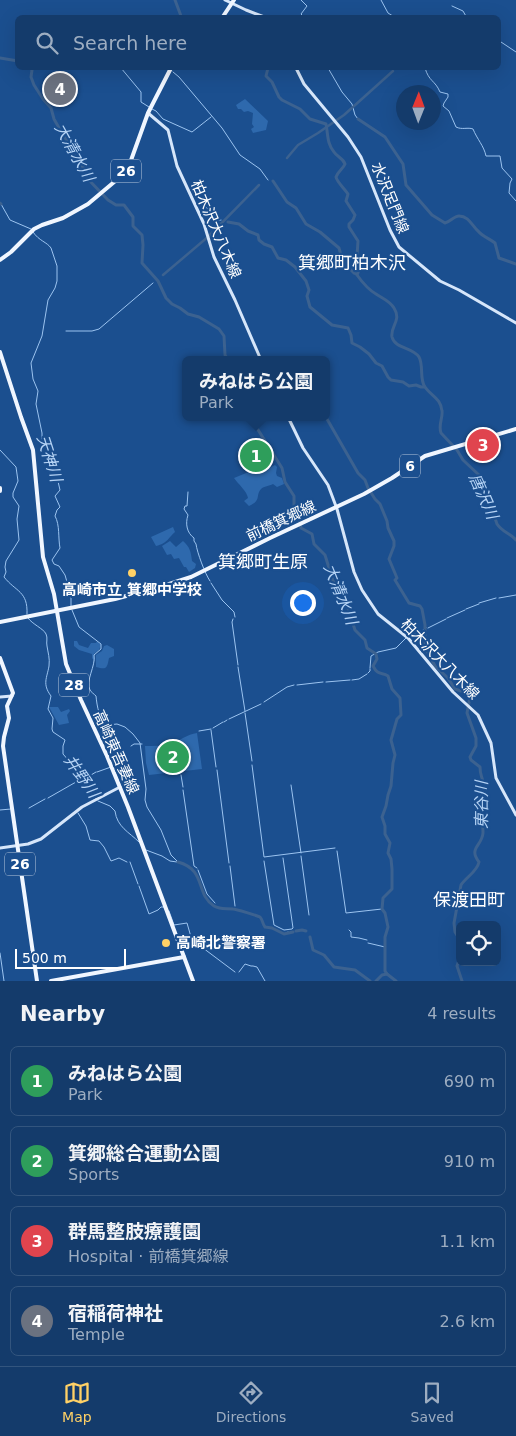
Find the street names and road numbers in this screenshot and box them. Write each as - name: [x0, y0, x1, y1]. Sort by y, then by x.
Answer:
- road number: 26: [111, 160, 141, 182]
- street label: 水沢足門線: [368, 160, 412, 236]
- street label: 柏木沢大八木線: [187, 177, 245, 281]
- road number: 6: [400, 454, 420, 478]
- street label: 前橋箕郷線: [243, 497, 319, 545]
- street label: 柏木沢大八木線: [397, 615, 483, 703]
- road number: 28: [59, 674, 89, 696]
- street label: 高崎東吾妻線: [89, 707, 143, 797]
- road number: 26: [5, 852, 35, 876]

